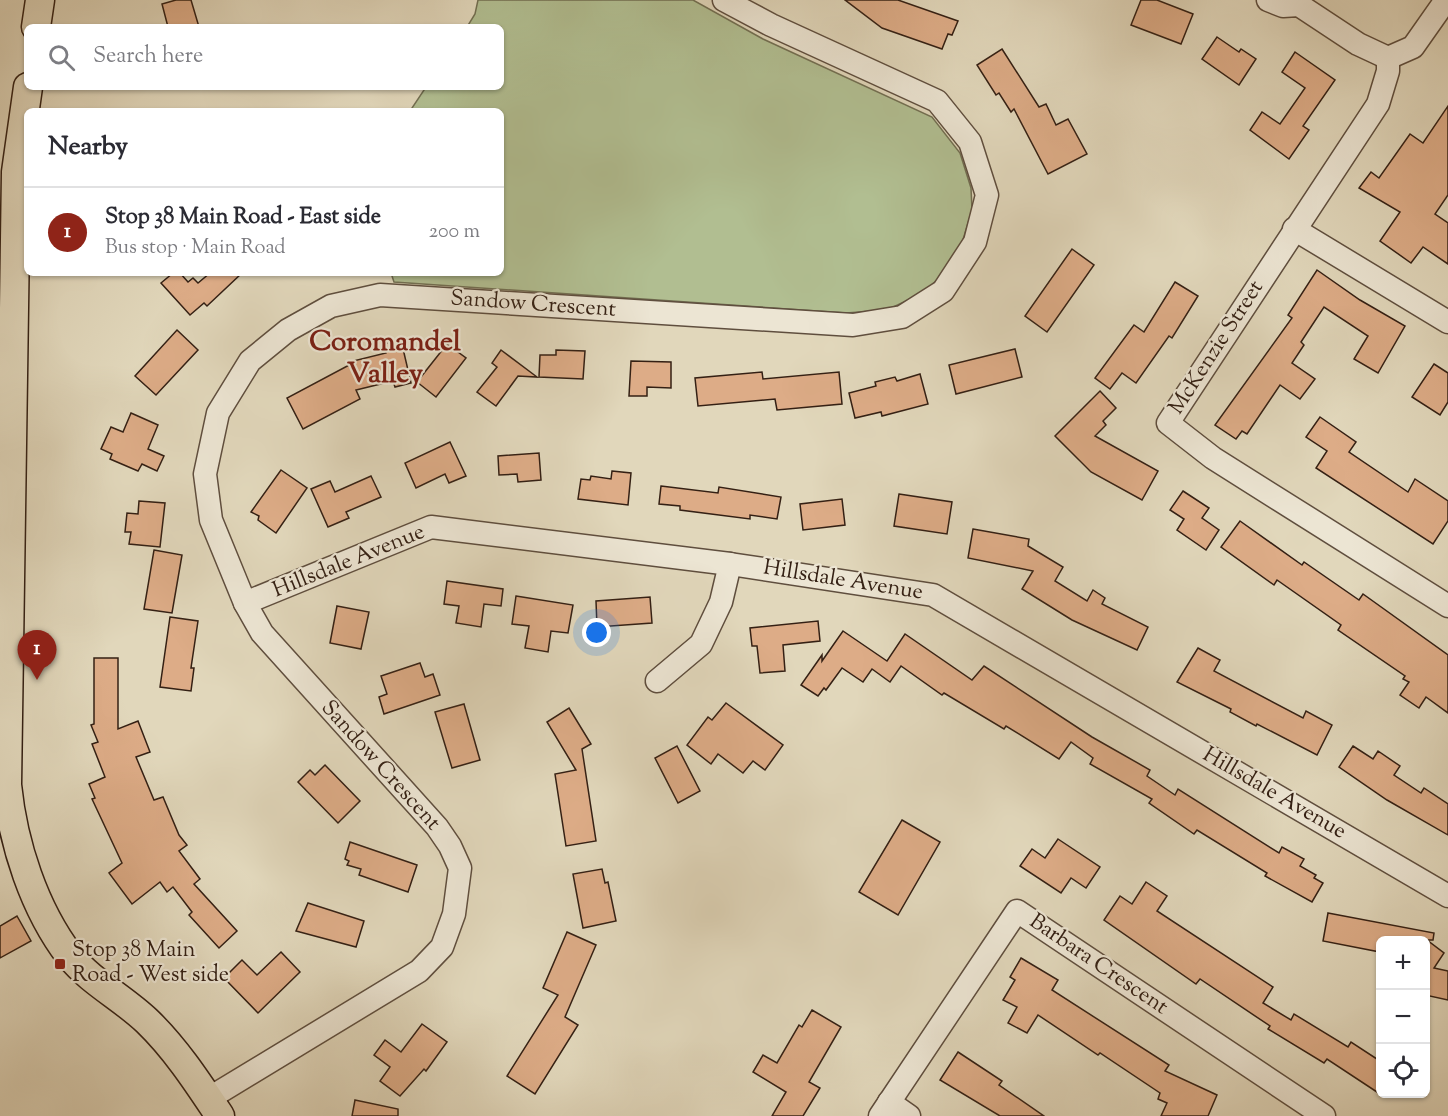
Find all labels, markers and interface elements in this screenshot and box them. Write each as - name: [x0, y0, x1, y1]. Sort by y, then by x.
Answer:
- search box: [24, 24, 504, 90]
- icon: search: [45, 41, 78, 74]
- text: Search here: [93, 41, 203, 73]
- text: Nearby: [48, 129, 128, 166]
- text: Stop 38 Main Road - East side: [105, 202, 381, 234]
- text: 1: [64, 218, 71, 247]
- text: 200 m: [429, 218, 480, 247]
- text: Bus stop · Main Road: [105, 234, 286, 263]
- street label: McKenzie Street: [1162, 274, 1273, 421]
- street label: Sandow Crescent: [449, 283, 617, 327]
- district label: Coromandel Valley: [309, 323, 461, 395]
- street label: Hillsdale Avenue: [268, 517, 430, 607]
- street label: Hillsdale Avenue: [761, 553, 925, 609]
- your location: [582, 618, 611, 647]
- pin: 1: [18, 630, 57, 680]
- street label: Sandow Crescent: [313, 694, 448, 839]
- street label: Hillsdale Avenue: [1196, 740, 1352, 848]
- street label: Barbara Crescent: [1022, 907, 1174, 1024]
- place label: Stop 38 Main Road - West side: [72, 935, 229, 992]
- map controls: [1376, 936, 1430, 1098]
- button: +: [1376, 936, 1430, 990]
- marker: Stop 38 Main Road - West side: [53, 957, 67, 971]
- button: −: [1376, 990, 1430, 1044]
- button: locate: [1376, 1044, 1430, 1098]

